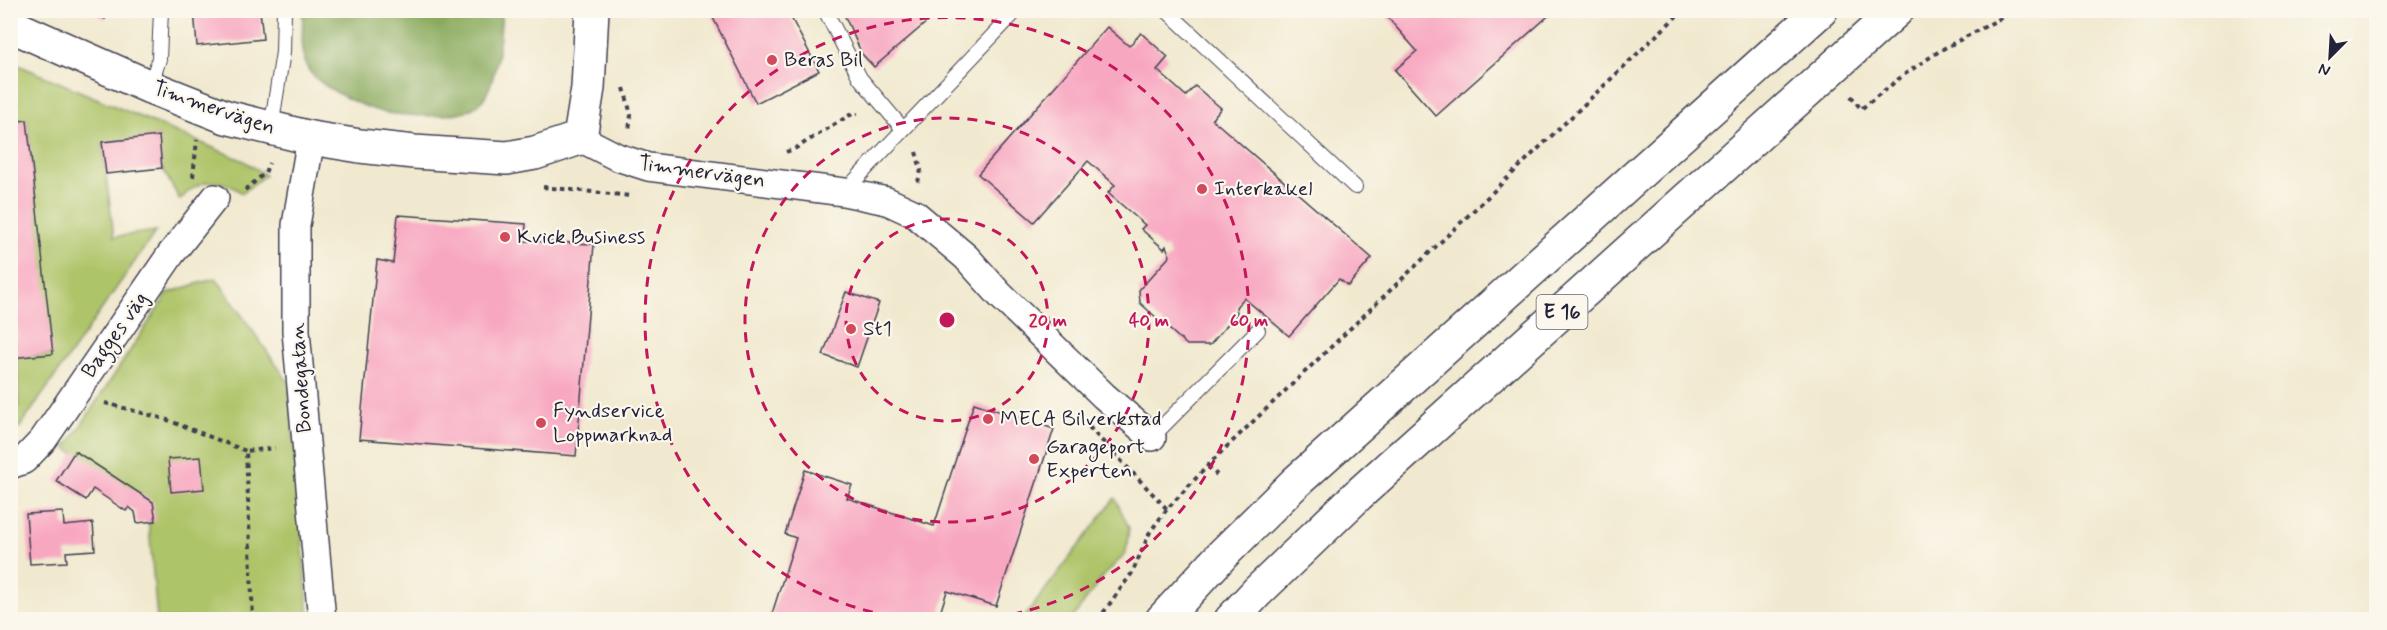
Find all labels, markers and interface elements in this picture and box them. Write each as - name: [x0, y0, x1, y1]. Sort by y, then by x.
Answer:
- north arrow: [2300, 27, 2360, 87]
- place label: Beras Bil: [784, 46, 863, 74]
- marker: Beras Bil: [765, 53, 779, 67]
- text: N: [2315, 58, 2334, 81]
- street label: Timmervägen: [149, 74, 279, 142]
- street label: Timmervägen: [637, 149, 767, 195]
- place label: Interkakel: [1214, 175, 1312, 203]
- marker: Interkakel: [1195, 182, 1209, 196]
- place label: Kvick Business: [517, 223, 645, 251]
- marker: Kvick Business: [498, 230, 512, 244]
- street label: Bagges väg: [75, 286, 156, 385]
- road number: E 16: [1536, 295, 1588, 329]
- text: 20 m: [1029, 309, 1067, 333]
- text: 40 m: [1129, 309, 1169, 333]
- text: 60 m: [1230, 309, 1268, 333]
- centre of rings: [937, 310, 957, 330]
- place label: St1: [863, 315, 892, 343]
- street label: Bondegatan: [283, 322, 319, 434]
- marker: St1: [844, 322, 858, 336]
- place label: Fyndservice Loppmarknad: [553, 397, 672, 449]
- place label: MECA Bilverkstad: [1000, 405, 1161, 433]
- marker: MECA Bilverkstad: [981, 412, 995, 426]
- marker: Fyndservice Loppmarknad: [534, 416, 548, 430]
- place label: Garageport Experten: [1046, 433, 1145, 485]
- marker: Garageport Experten: [1027, 452, 1041, 466]

